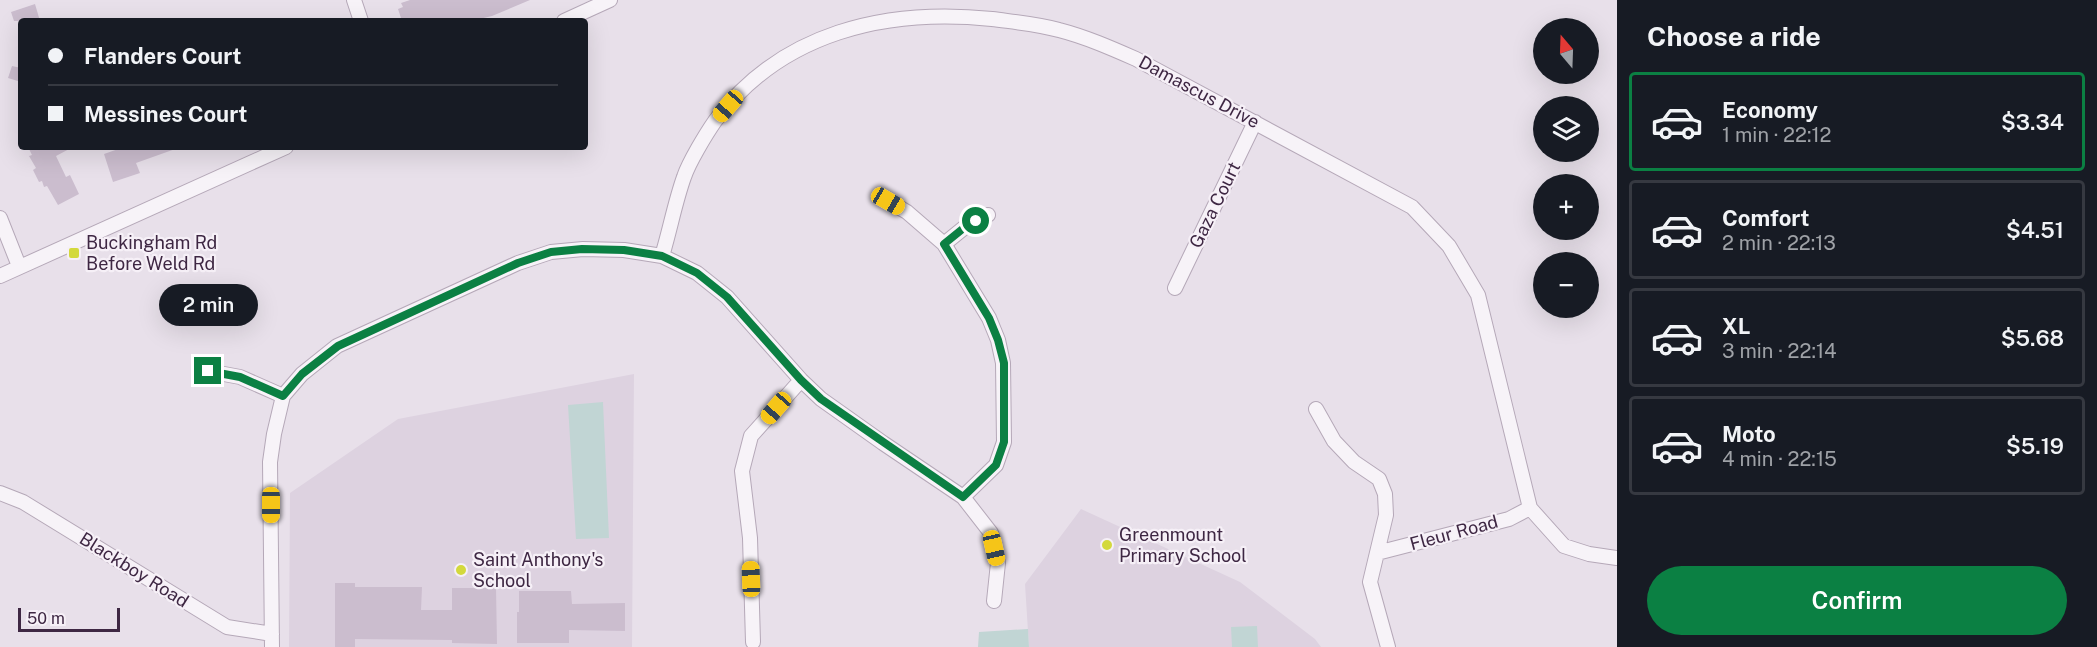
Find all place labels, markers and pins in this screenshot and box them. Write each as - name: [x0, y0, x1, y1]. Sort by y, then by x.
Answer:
- place label: Buckingham Rd Before Weld Rd: [86, 232, 217, 274]
- marker: Buckingham Rd Before Weld Rd: [67, 246, 81, 260]
- place label: Greenmount Primary School: [1119, 524, 1247, 566]
- marker: Greenmount Primary School: [1100, 538, 1114, 552]
- place label: Saint Anthony's School: [473, 549, 603, 591]
- marker: Saint Anthony's School: [454, 563, 468, 577]

